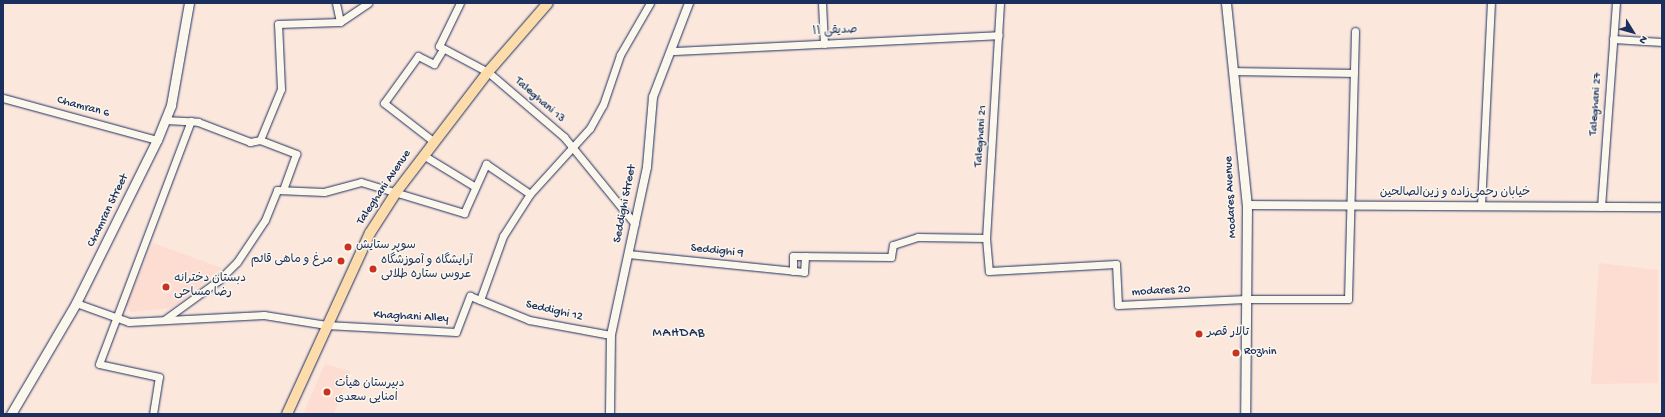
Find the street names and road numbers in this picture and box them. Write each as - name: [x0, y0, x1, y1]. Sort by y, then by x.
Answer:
- street label: صدیقی ۱۱: [812, 24, 858, 40]
- street label: Taleghani 27: [1588, 72, 1606, 136]
- street label: Taleghani 13: [511, 75, 567, 127]
- street label: Chamran 6: [55, 94, 111, 122]
- street label: Taleghani 21: [973, 105, 991, 167]
- street label: Taleghani Avenue: [355, 148, 415, 228]
- street label: Modares Avenue: [1223, 156, 1241, 238]
- street label: Seddighi Street: [611, 164, 641, 244]
- street label: Chamran Street: [85, 172, 133, 250]
- street label: خیابان رحمی‌زاده و زین‌الصالحین: [1380, 187, 1530, 201]
- street label: Seddighi 9: [690, 242, 744, 262]
- street label: modares 20: [1131, 283, 1191, 301]
- street label: Seddighi 12: [524, 298, 584, 326]
- street label: Khaghani Alley: [373, 309, 449, 327]

